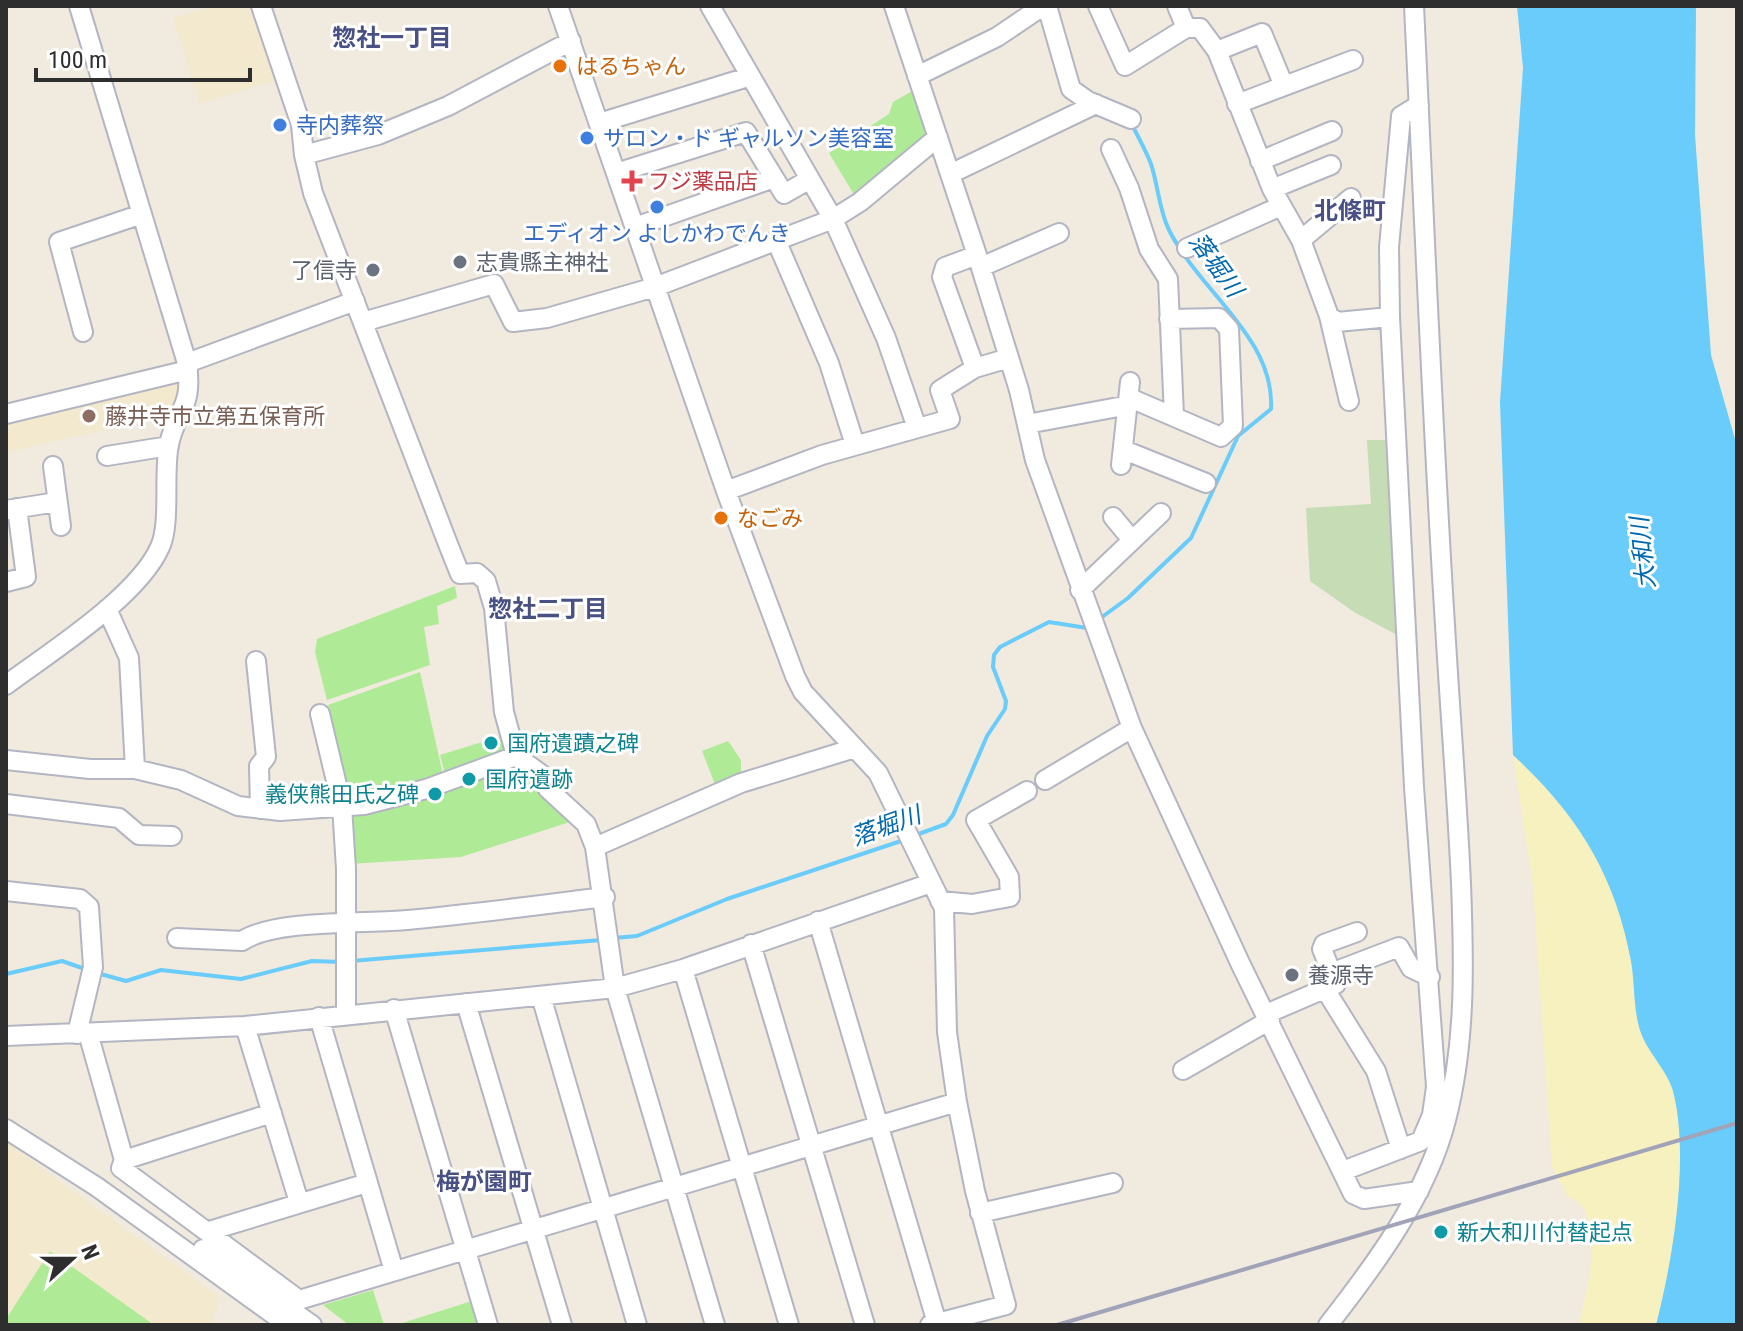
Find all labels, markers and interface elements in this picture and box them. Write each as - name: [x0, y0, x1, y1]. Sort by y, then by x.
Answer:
- district label: 惣社一丁目: [332, 24, 452, 52]
- scale bar: [36, 32, 250, 82]
- text: 100 m: [48, 46, 107, 74]
- place label: はるちゃん: [576, 54, 686, 79]
- marker: はるちゃん: [551, 57, 569, 75]
- place label: 寺内葬祭: [296, 113, 384, 138]
- marker: 寺内葬祭: [271, 116, 289, 134]
- place label: サロン・ド ギャルソン美容室: [603, 126, 894, 151]
- marker: サロン・ド ギャルソン美容室: [578, 129, 596, 147]
- place label: フジ薬品店: [648, 169, 758, 194]
- marker: フジ薬品店: [623, 172, 641, 190]
- district label: 北條町: [1314, 197, 1386, 225]
- marker: エディオン よしかわでんき: [648, 198, 666, 216]
- place label: エディオン よしかわでんき: [523, 221, 791, 246]
- water label: 落堀川: [1184, 228, 1250, 305]
- place label: 志貴縣主神社: [476, 250, 608, 275]
- marker: 志貴縣主神社: [451, 253, 469, 271]
- place label: 了信寺: [291, 258, 357, 283]
- marker: 了信寺: [364, 261, 382, 279]
- place label: 藤井寺市立第五保育所: [105, 404, 325, 429]
- marker: 藤井寺市立第五保育所: [80, 407, 98, 425]
- place label: なごみ: [737, 506, 803, 531]
- marker: なごみ: [712, 509, 730, 527]
- water label: 大和川: [1625, 513, 1661, 590]
- district label: 惣社二丁目: [488, 595, 608, 623]
- place label: 国府遺蹟之碑: [507, 731, 639, 756]
- marker: 国府遺蹟之碑: [482, 734, 500, 752]
- place label: 国府遺跡: [485, 767, 573, 792]
- marker: 国府遺跡: [460, 770, 478, 788]
- place label: 義侠熊田氏之碑: [265, 782, 419, 807]
- marker: 義侠熊田氏之碑: [426, 785, 444, 803]
- water label: 落堀川: [847, 800, 927, 851]
- place label: 養源寺: [1308, 963, 1374, 988]
- marker: 養源寺: [1283, 966, 1301, 984]
- district label: 梅が園町: [436, 1168, 532, 1196]
- north arrow: [32, 1219, 112, 1299]
- place label: 新大和川付替起点: [1457, 1220, 1633, 1245]
- marker: 新大和川付替起点: [1432, 1223, 1450, 1241]
- text: N: [76, 1241, 104, 1263]

